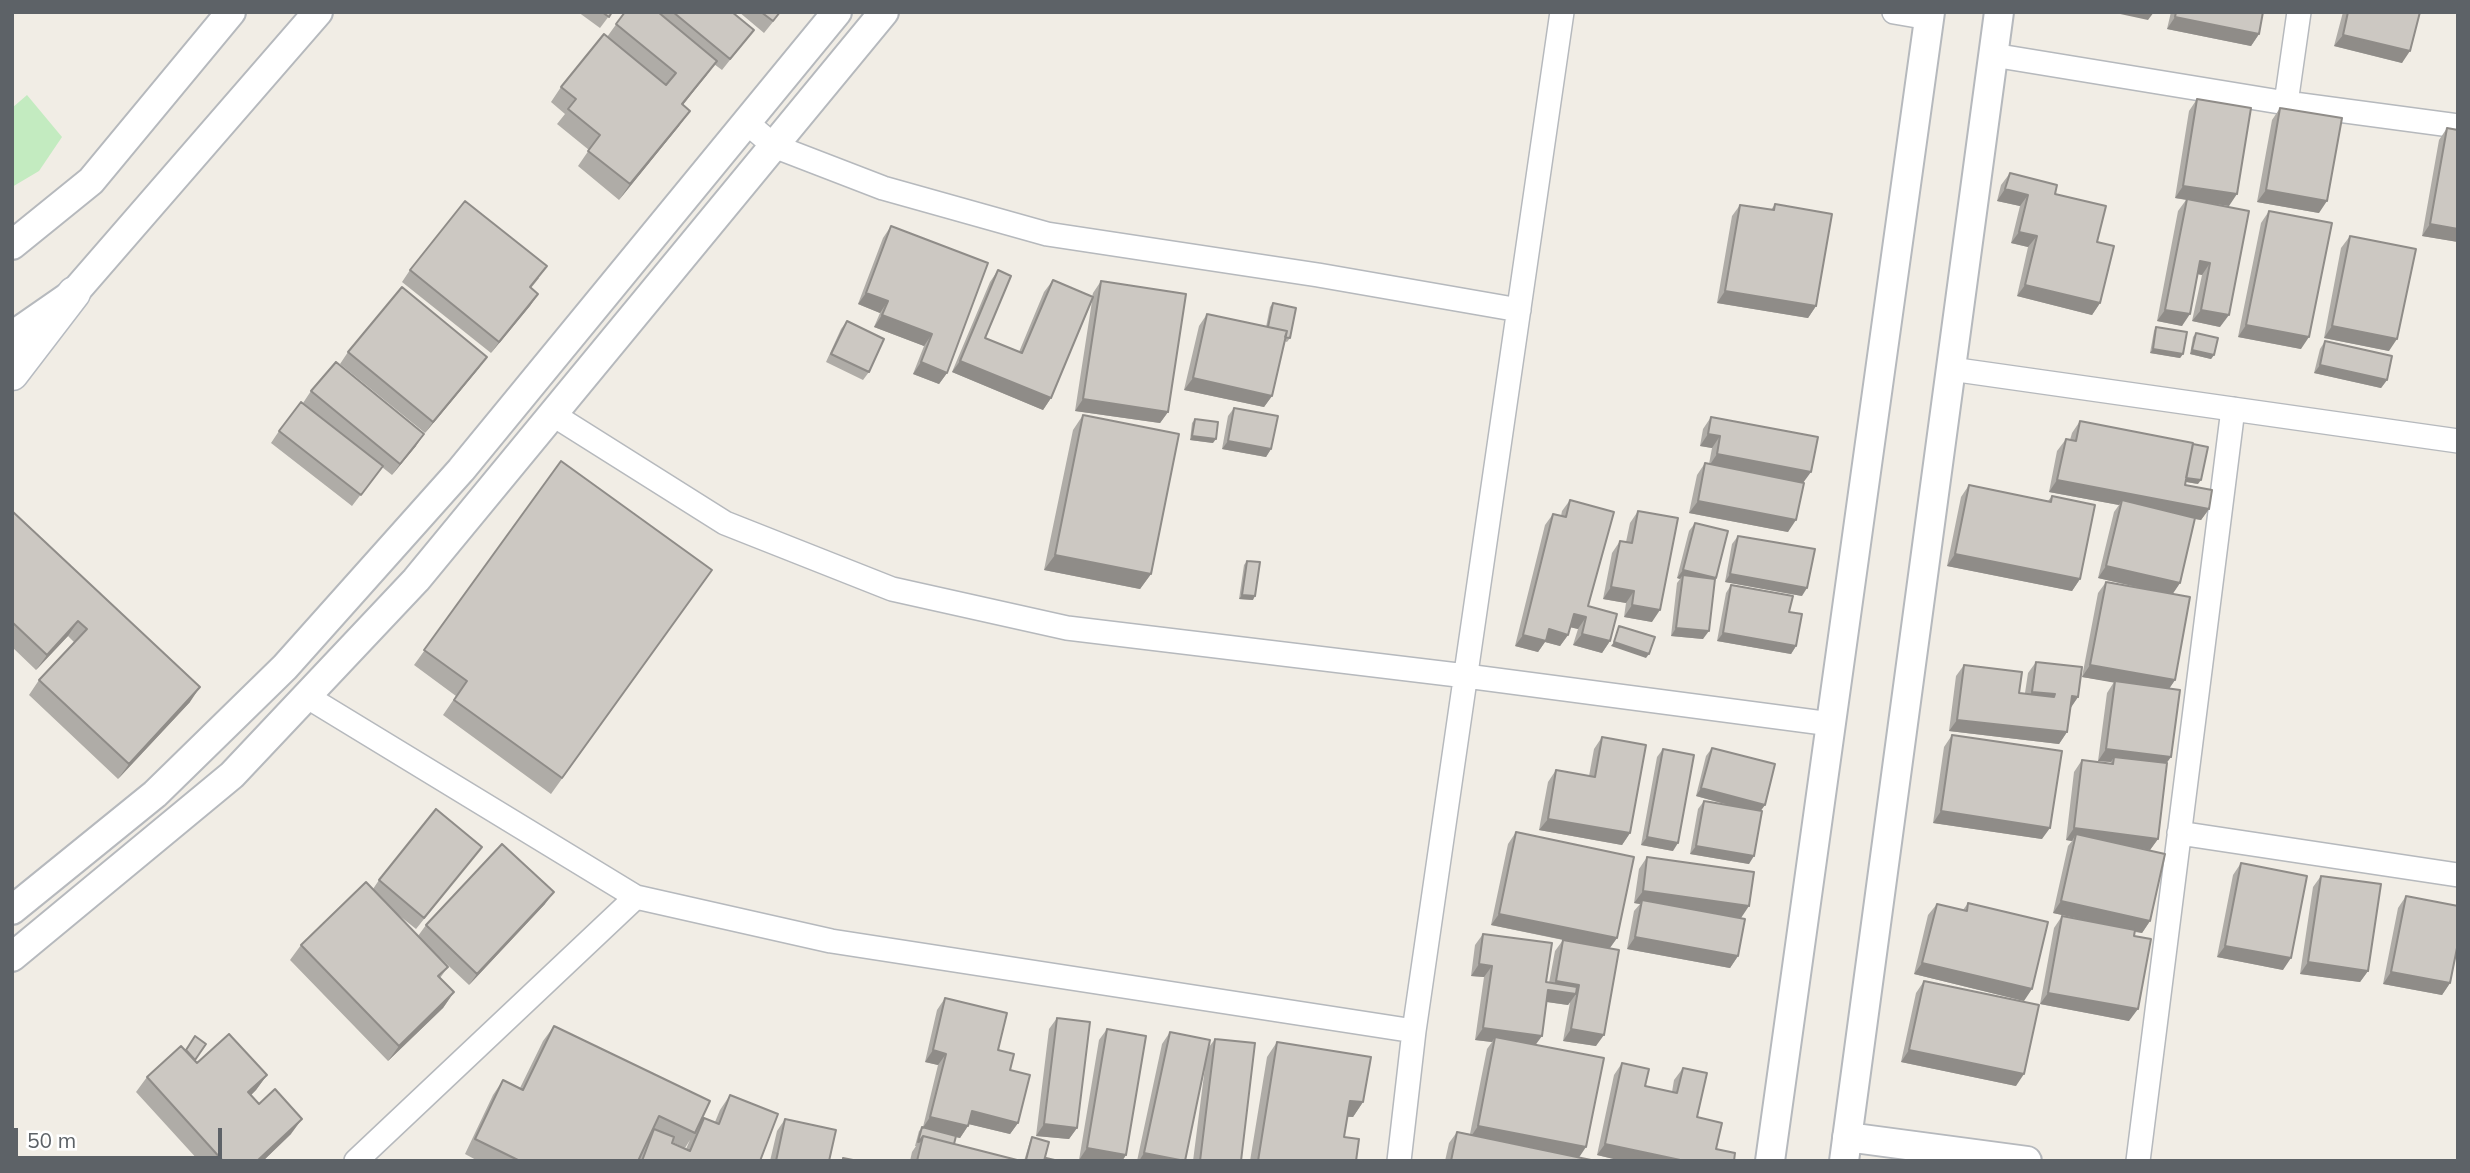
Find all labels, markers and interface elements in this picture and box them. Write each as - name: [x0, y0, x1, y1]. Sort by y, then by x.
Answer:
- scale bar: [18, 1114, 226, 1158]
- text: 50 m: [27, 1127, 76, 1153]

